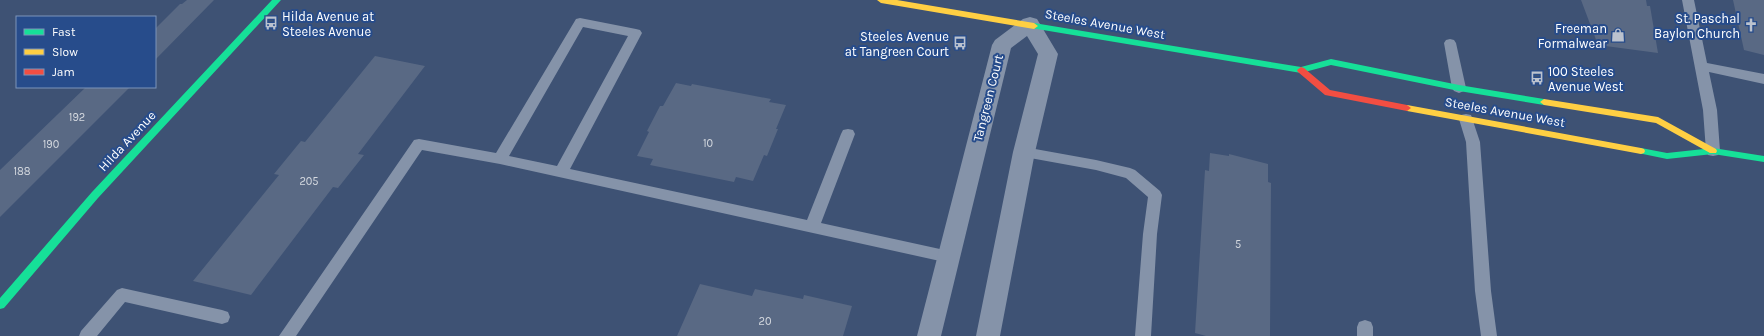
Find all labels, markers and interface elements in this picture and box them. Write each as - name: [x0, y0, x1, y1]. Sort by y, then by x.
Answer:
- street label: Steeles Avenue West: [1044, 6, 1166, 42]
- place label: Hilda Avenue at Steeles Avenue: [282, 9, 374, 39]
- place label: St. Paschal Baylon Church: [1654, 11, 1740, 41]
- bus stop icon: Hilda Avenue at Steeles Avenue: [263, 15, 279, 31]
- legend: [16, 16, 156, 88]
- church icon: St. Paschal Baylon Church: [1743, 17, 1759, 33]
- place label: Freeman Formalwear: [1538, 21, 1607, 51]
- text: Fast: [52, 25, 76, 39]
- shop icon: Freeman Formalwear: [1610, 27, 1626, 43]
- place label: Steeles Avenue at Tangreen Court: [845, 29, 949, 59]
- bus stop icon: Steeles Avenue at Tangreen Court: [952, 35, 968, 51]
- text: Slow: [52, 45, 78, 59]
- street label: Tangreen Court: [970, 53, 1006, 143]
- place label: 100 Steeles Avenue West: [1548, 64, 1624, 94]
- text: Jam: [52, 65, 75, 79]
- bus stop icon: 100 Steeles Avenue West: [1529, 70, 1545, 86]
- street label: Steeles Avenue West: [1444, 94, 1566, 130]
- street label: Hilda Avenue: [95, 108, 159, 174]
- house number: 192: [69, 111, 85, 124]
- house number: 10: [703, 137, 713, 150]
- house number: 190: [43, 138, 59, 151]
- house number: 188: [13, 165, 31, 178]
- house number: 205: [299, 175, 319, 188]
- house number: 5: [1235, 238, 1241, 251]
- house number: 20: [759, 315, 771, 328]

